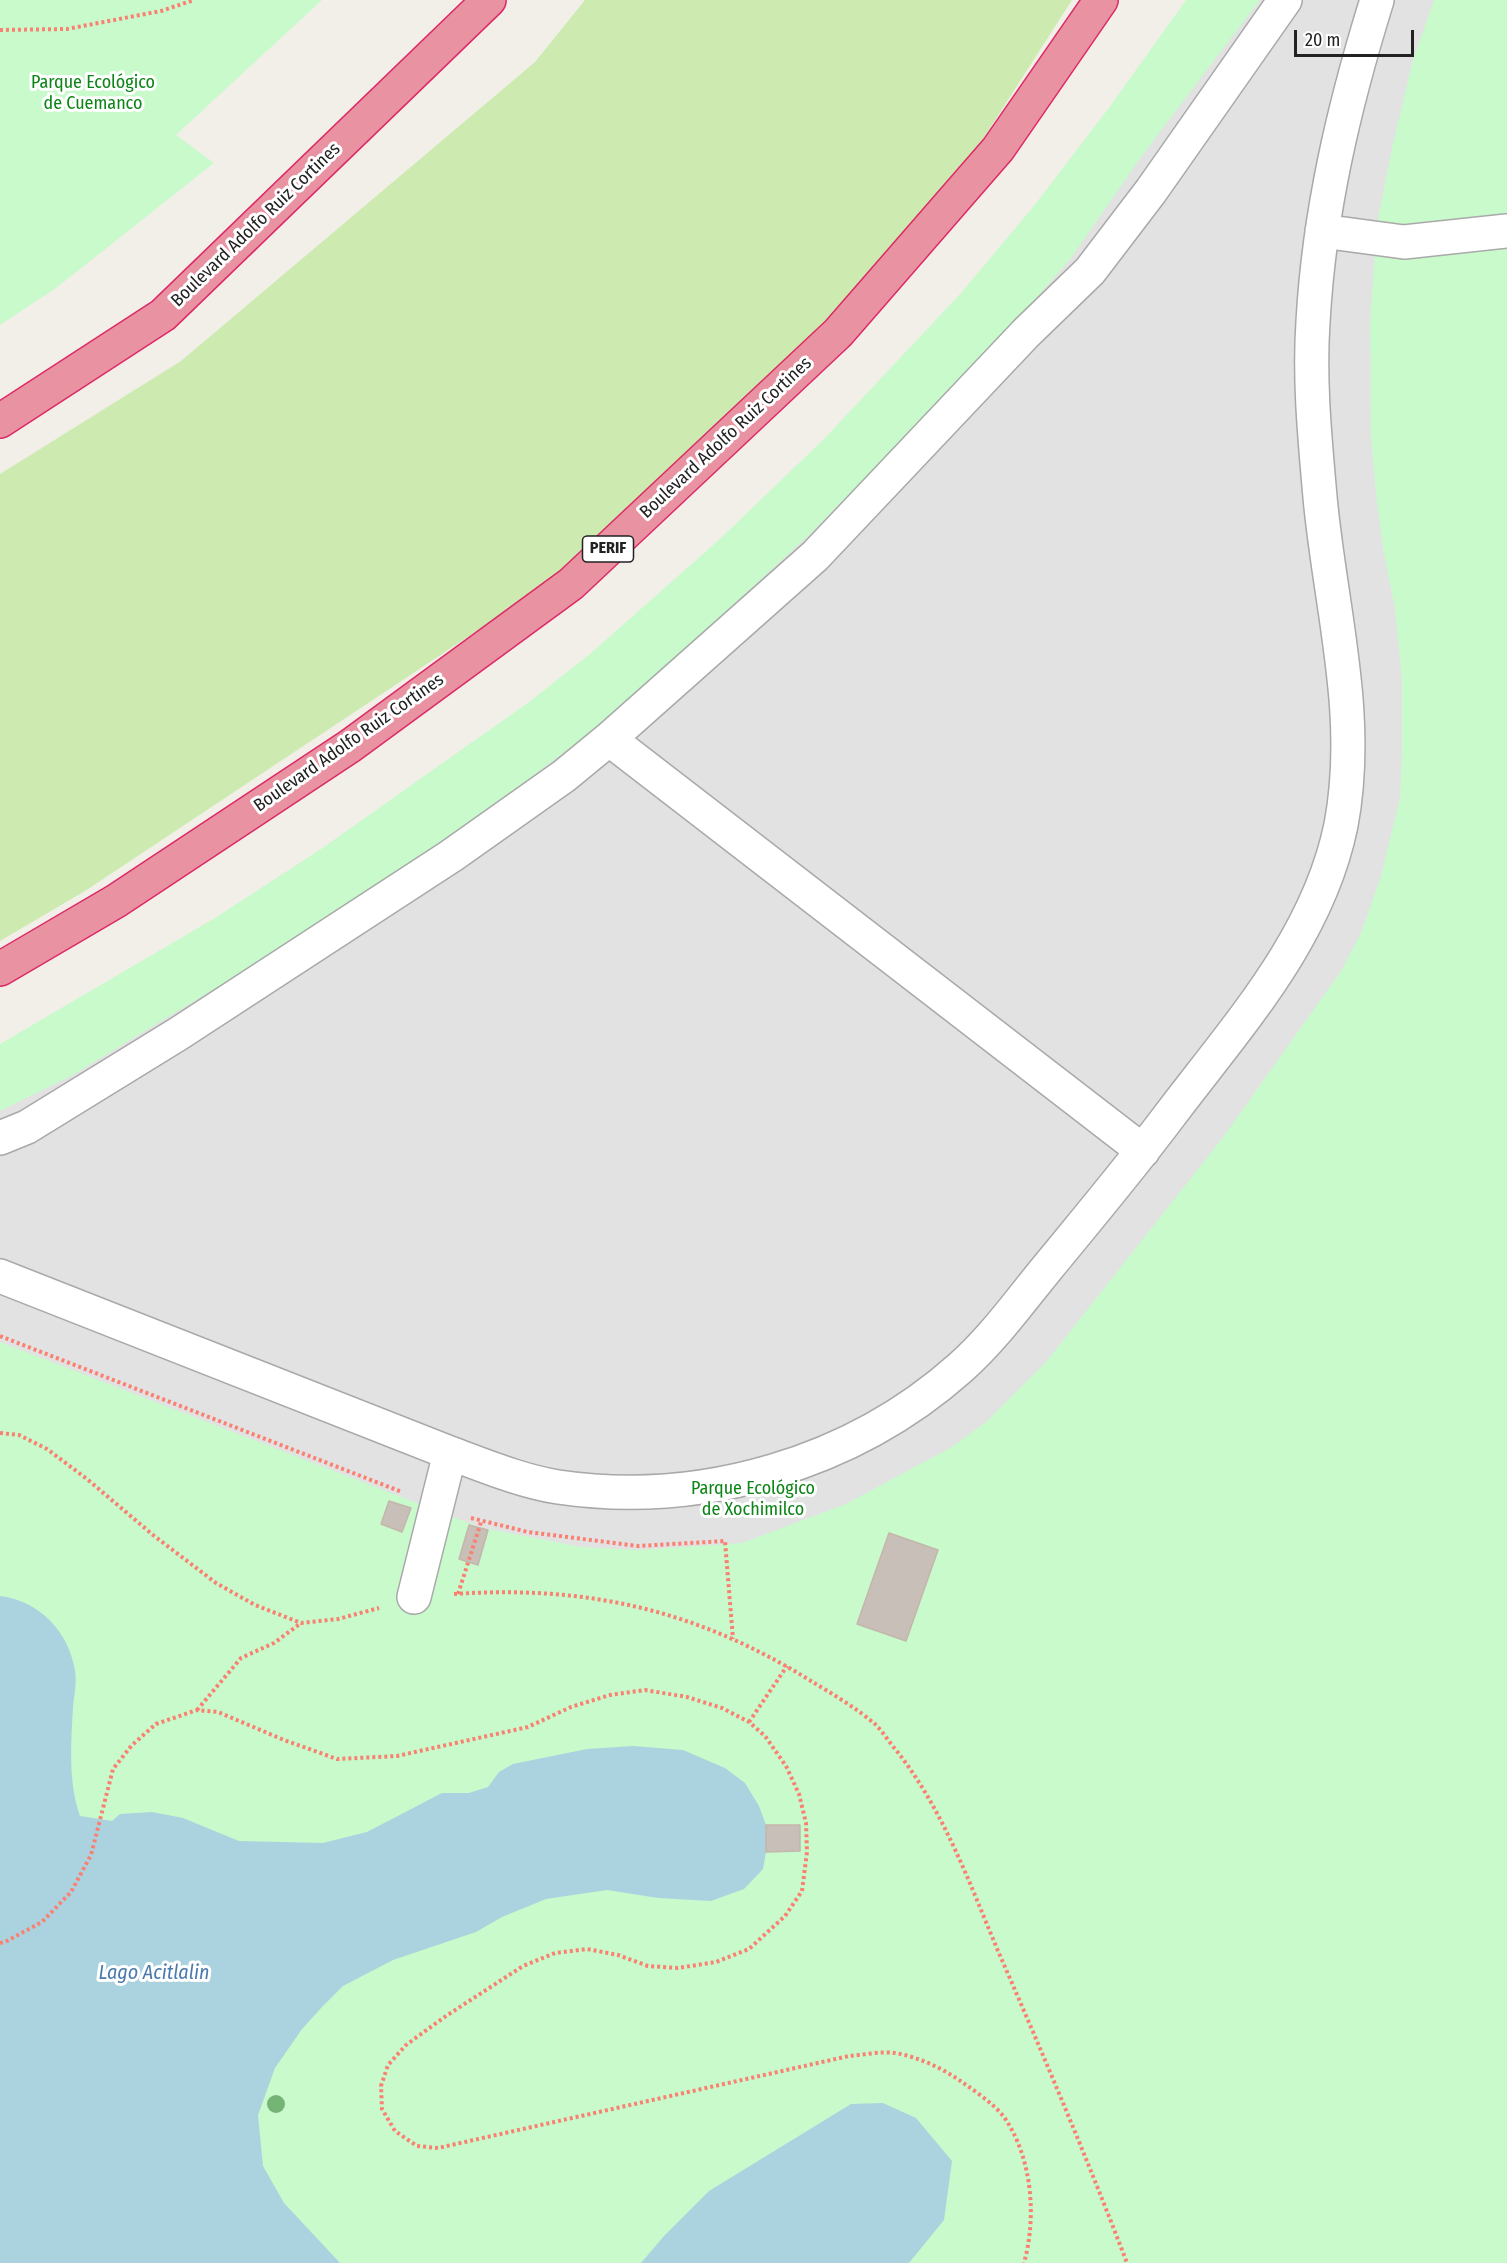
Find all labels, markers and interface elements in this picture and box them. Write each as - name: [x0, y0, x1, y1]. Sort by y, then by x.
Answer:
- scale bar: [1297, 18, 1417, 56]
- text: 20 m: [1305, 29, 1340, 51]
- park label: Parque Ecológico de Cuemanco: [31, 72, 155, 115]
- street label: Boulevard Adolfo Ruiz Cortines: [167, 138, 345, 312]
- street label: Boulevard Adolfo Ruiz Cortines: [636, 353, 816, 523]
- road number: PERIF: [582, 536, 634, 562]
- street label: Boulevard Adolfo Ruiz Cortines: [250, 669, 448, 817]
- park label: Parque Ecológico de Xochimilco: [691, 1478, 815, 1520]
- water label: Lago Acitlalin: [99, 1961, 209, 1985]

